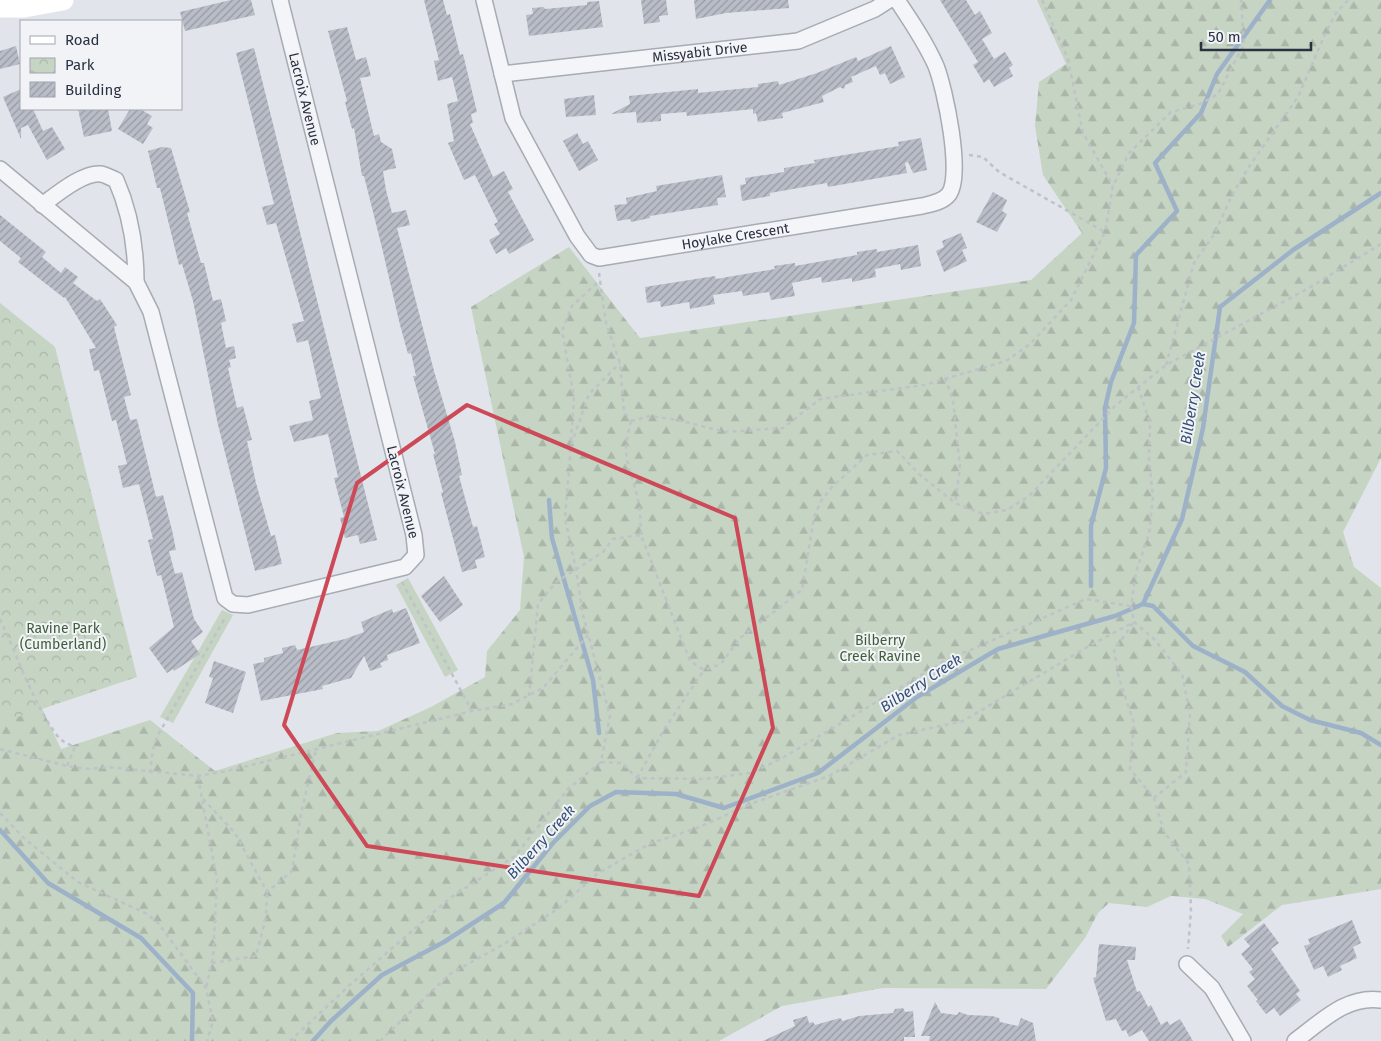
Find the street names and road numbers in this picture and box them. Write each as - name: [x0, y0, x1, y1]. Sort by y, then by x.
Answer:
- street label: Missyabit Drive: [651, 39, 748, 66]
- street label: Lacroix Avenue: [285, 51, 324, 147]
- street label: Hoylake Crescent: [680, 219, 791, 254]
- street label: Lacroix Avenue: [383, 444, 422, 540]

